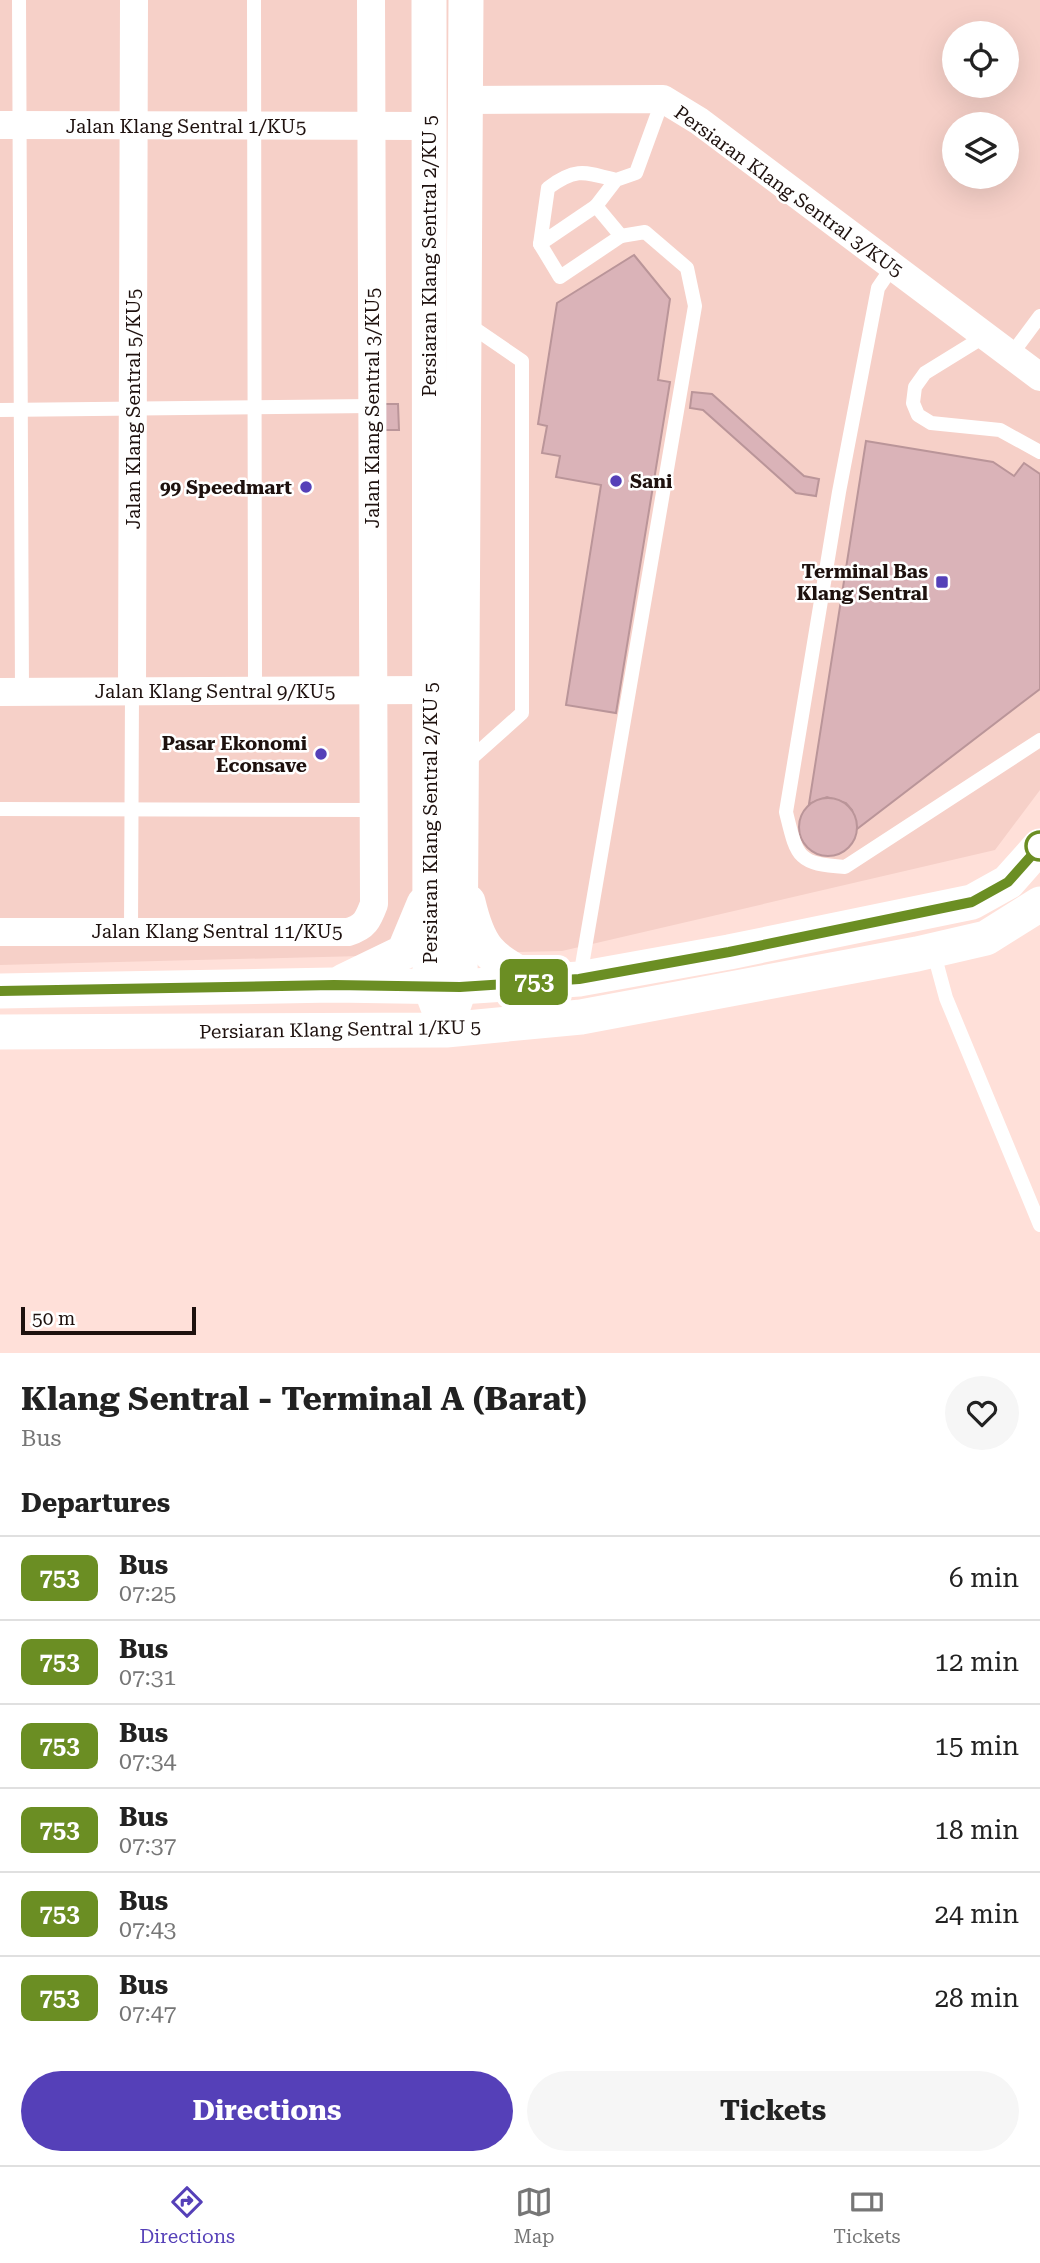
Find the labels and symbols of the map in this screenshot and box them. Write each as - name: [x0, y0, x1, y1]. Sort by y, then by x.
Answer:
- street label: Persiaran Klang Sentral 3/KU5: [670, 101, 908, 282]
- street label: Jalan Klang Sentral 1/KU5: [66, 115, 306, 138]
- street label: Persiaran Klang Sentral 2/KU 5: [418, 115, 441, 397]
- street label: Jalan Klang Sentral 3/KU5: [361, 288, 384, 528]
- street label: Jalan Klang Sentral 5/KU5: [122, 289, 145, 529]
- place label: Sani: [630, 470, 672, 493]
- marker: Sani: [608, 473, 624, 489]
- place label: 99 Speedmart: [160, 476, 292, 499]
- marker: 99 Speedmart: [298, 479, 314, 495]
- place label: Terminal Bas Klang Sentral: [797, 560, 928, 605]
- marker: Terminal Bas Klang Sentral: [934, 574, 950, 590]
- street label: Jalan Klang Sentral 9/KU5: [95, 680, 335, 703]
- street label: Persiaran Klang Sentral 2/KU 5: [419, 682, 442, 964]
- place label: Pasar Ekonomi Econsave: [162, 732, 307, 777]
- marker: Pasar Ekonomi Econsave: [313, 746, 329, 762]
- unlabelled marker: [1025, 831, 1040, 861]
- street label: Jalan Klang Sentral 11/KU5: [91, 920, 343, 943]
- line badge: 753: [494, 959, 574, 1005]
- street label: Persiaran Klang Sentral 1/KU 5: [199, 1016, 481, 1043]
- scale bar: [21, 1304, 196, 1336]

